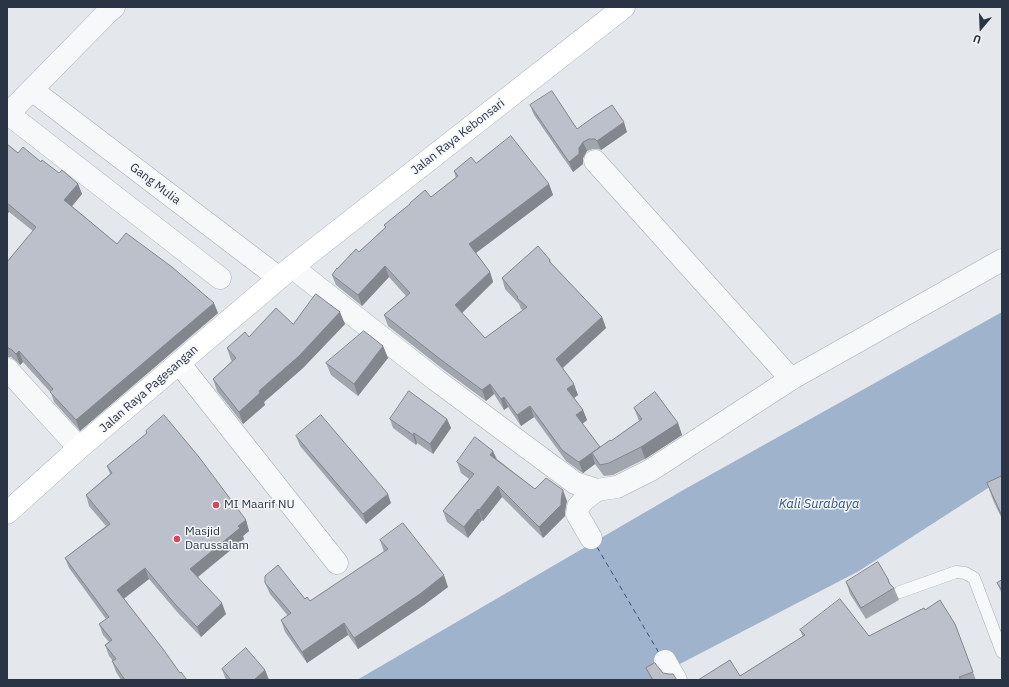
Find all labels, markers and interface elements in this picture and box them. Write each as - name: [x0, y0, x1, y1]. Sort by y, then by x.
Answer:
- north arrow: [961, 8, 1001, 48]
- text: U: [971, 31, 983, 47]
- street label: Jalan Raya Kebonsari: [408, 96, 508, 178]
- street label: Gang Mulia: [127, 160, 183, 208]
- street label: Jalan Raya Pagesangan: [97, 342, 201, 436]
- water label: Kali Surabaya: [779, 496, 859, 512]
- place label: MI Maarif NU: [224, 498, 295, 512]
- marker: MI Maarif NU: [211, 500, 221, 510]
- place label: Masjid Darussalam: [185, 525, 249, 553]
- marker: Masjid Darussalam: [172, 534, 182, 544]

